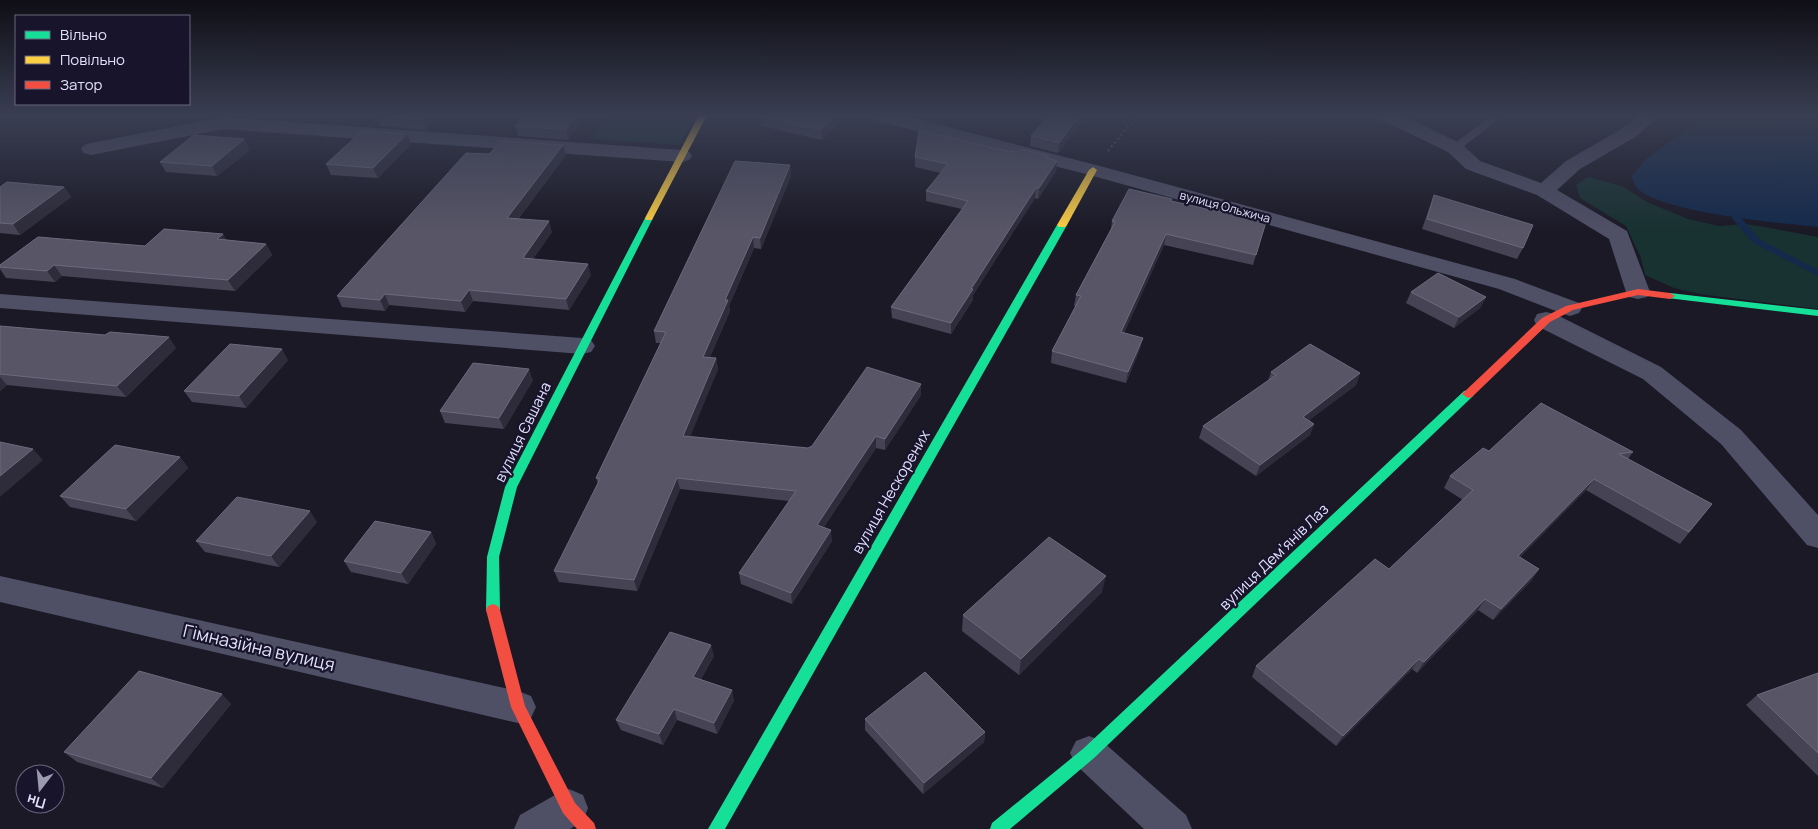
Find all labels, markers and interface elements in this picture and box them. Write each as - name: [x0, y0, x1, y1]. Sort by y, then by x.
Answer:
- legend: [15, 15, 190, 105]
- text: Вільно: [60, 24, 107, 45]
- text: Повільно: [60, 49, 125, 70]
- text: Затор: [60, 74, 103, 95]
- street label: вулиця Ольжича: [1178, 186, 1272, 227]
- street label: вулиця Євшана: [489, 378, 556, 485]
- street label: вулиця Нескорених: [847, 426, 935, 558]
- street label: вулиця Демʼянів Лаз: [1214, 499, 1333, 614]
- street label: Гімназійна вулиця: [181, 618, 337, 676]
- north arrow: [15, 764, 65, 814]
- text: Пн: [25, 790, 48, 814]

